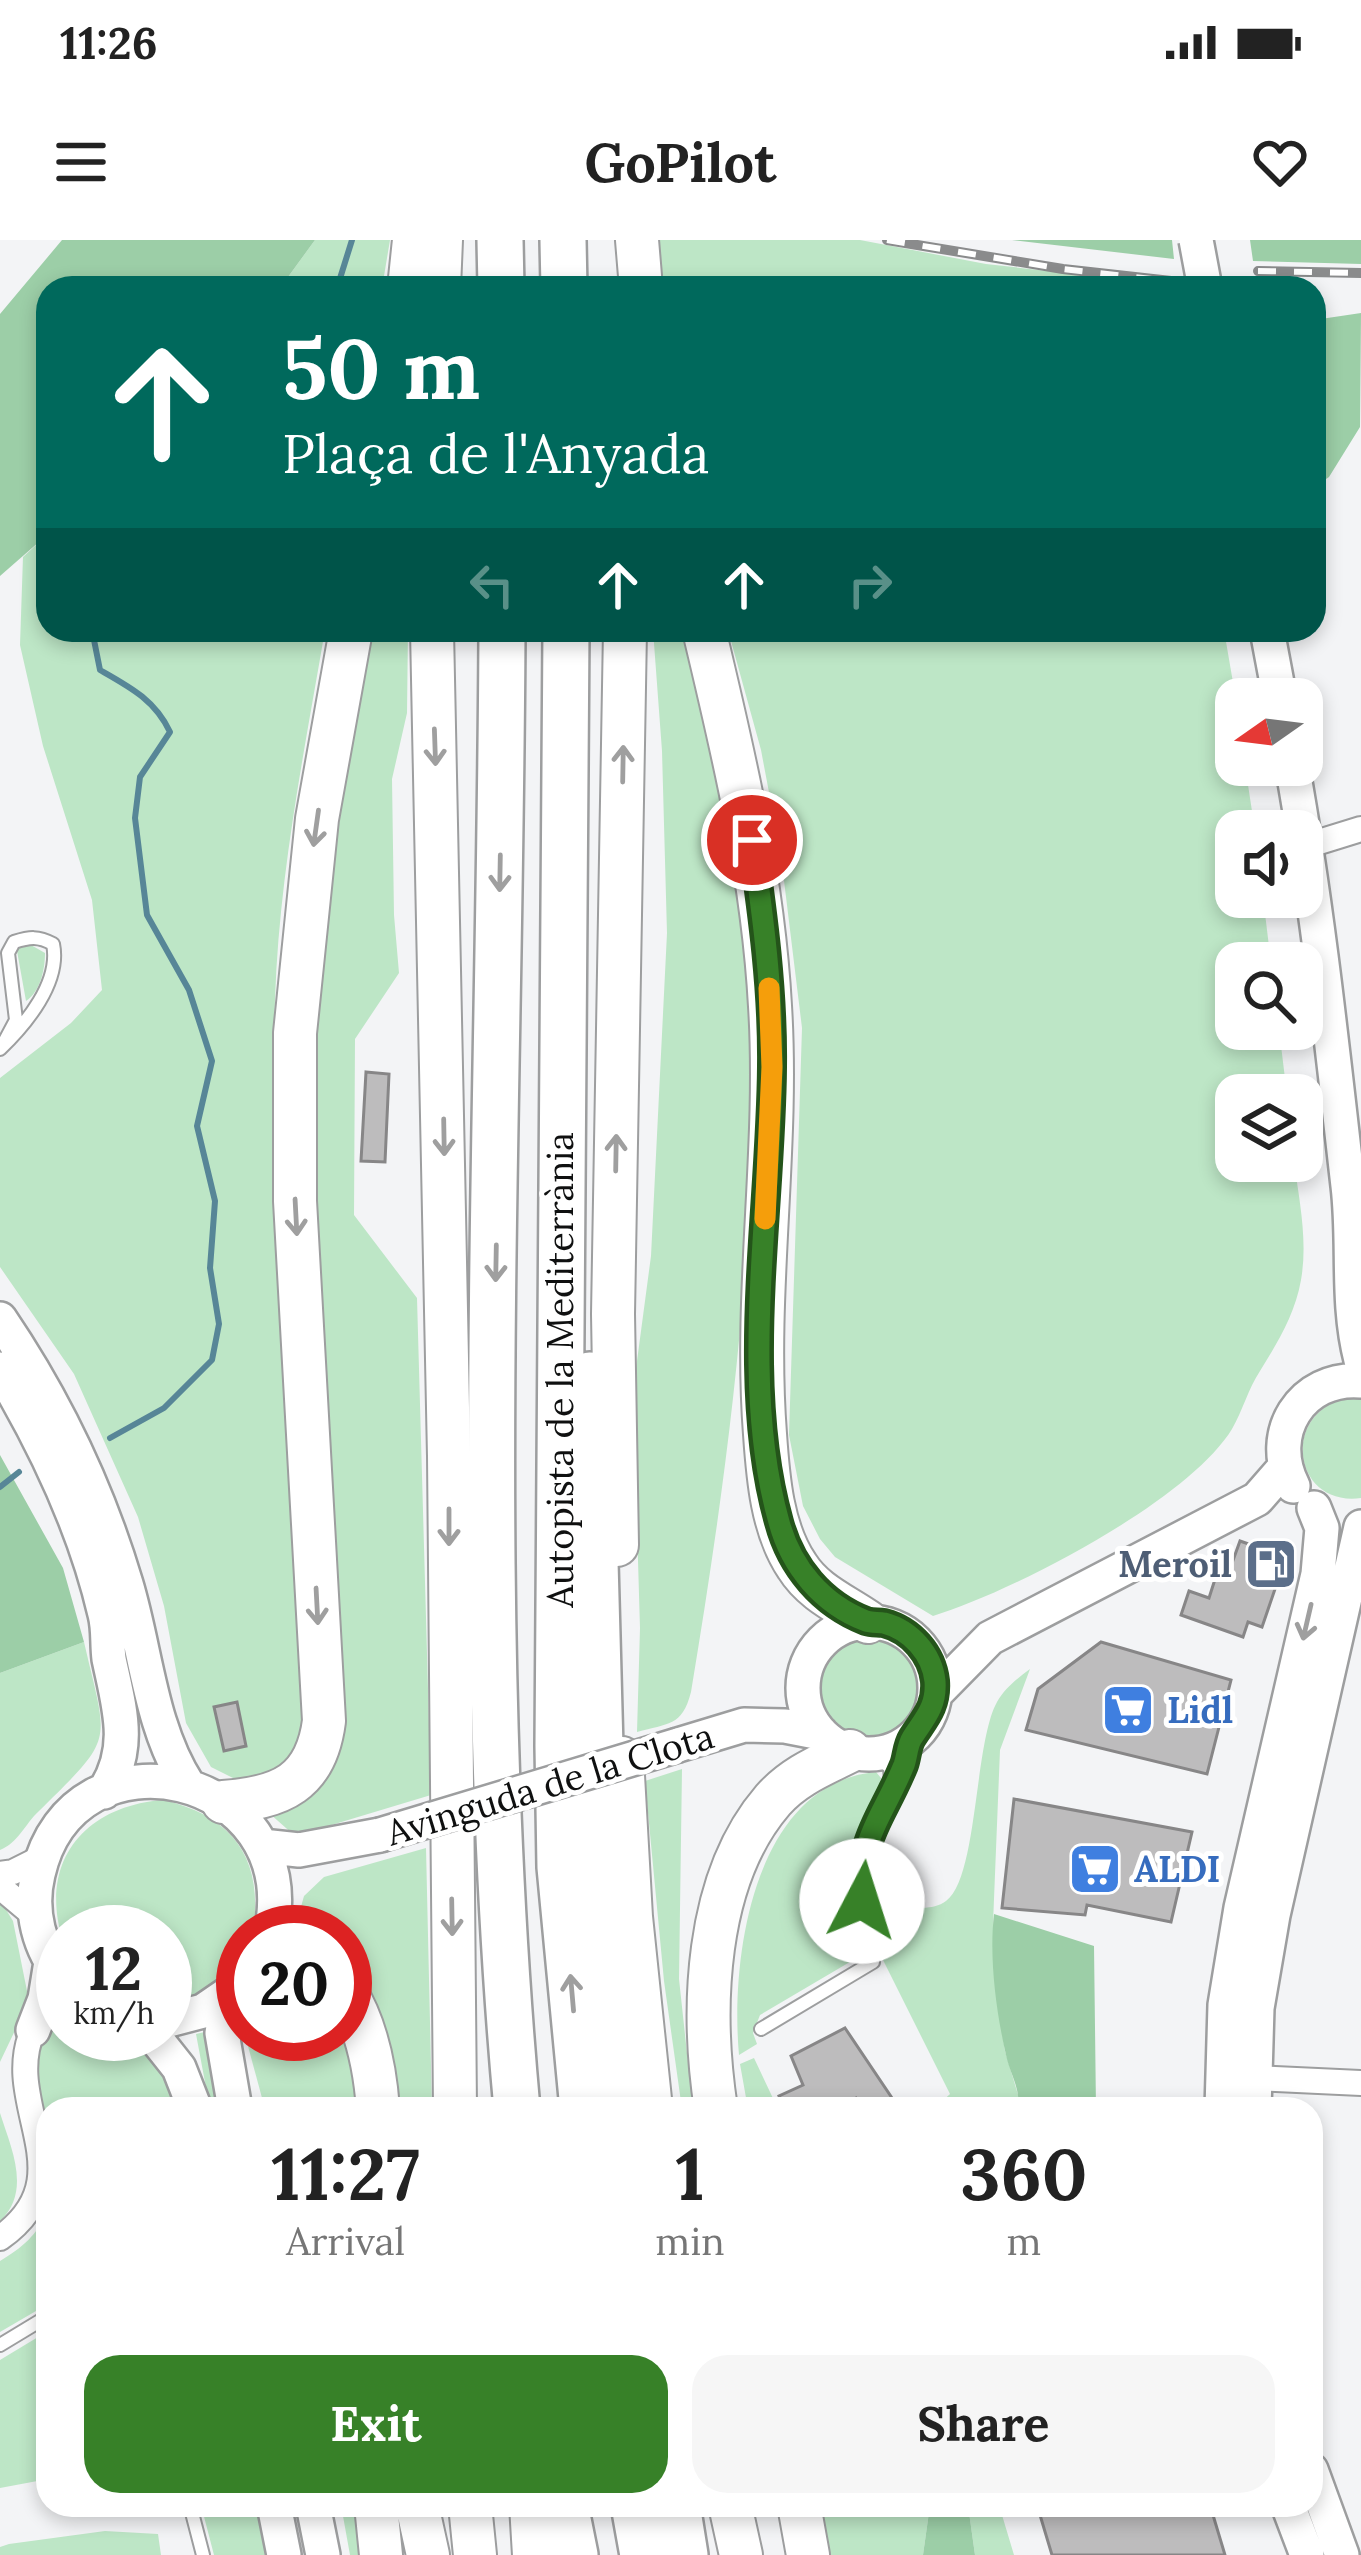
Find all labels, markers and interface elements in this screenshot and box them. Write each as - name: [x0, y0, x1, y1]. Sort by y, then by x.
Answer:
- text: 11:26: [60, 14, 158, 71]
- text: GoPilot: [585, 128, 776, 197]
- icon: menu: [48, 129, 114, 195]
- icon: heart: [1247, 129, 1313, 195]
- text: 50 m: [282, 314, 480, 422]
- icon: ahead: [84, 324, 240, 480]
- text: Plaça de l'Anyada: [282, 419, 709, 488]
- icon: left: [459, 552, 525, 618]
- icon: ahead: [585, 552, 651, 618]
- icon: ahead: [711, 552, 777, 618]
- icon: right: [837, 552, 903, 618]
- north arrow: [1215, 678, 1323, 786]
- map controls: [1215, 678, 1323, 1182]
- one-way arrow: [424, 727, 447, 766]
- one-way arrow: [612, 745, 635, 784]
- pin: [701, 789, 803, 891]
- icon: arrive: [719, 807, 785, 873]
- one-way arrow: [303, 808, 326, 847]
- button: sound: [1215, 810, 1323, 918]
- one-way arrow: [489, 853, 512, 892]
- button: search: [1215, 942, 1323, 1050]
- button: layers: [1215, 1074, 1323, 1182]
- one-way arrow: [432, 1117, 455, 1156]
- street label: Autopista de la Mediterrània: [537, 1132, 583, 1609]
- one-way arrow: [604, 1134, 627, 1173]
- one-way arrow: [285, 1197, 308, 1236]
- one-way arrow: [484, 1243, 507, 1282]
- one-way arrow: [438, 1507, 460, 1546]
- fuel station icon: Meroil: [1243, 1536, 1299, 1592]
- place label: Meroil: [1118, 1541, 1232, 1587]
- one-way arrow: [306, 1586, 329, 1625]
- one-way arrow: [1295, 1602, 1317, 1640]
- supermarket icon: Lidl: [1100, 1682, 1156, 1738]
- place label: Lidl: [1167, 1687, 1233, 1733]
- street label: Avinguda de la Clota: [380, 1712, 719, 1856]
- position arrow: [799, 1838, 925, 1964]
- supermarket icon: ALDI: [1067, 1841, 1123, 1897]
- place label: ALDI: [1134, 1846, 1221, 1892]
- one-way arrow: [441, 1897, 464, 1936]
- speed limit sign: 20: [216, 1905, 372, 2061]
- text: 12: [86, 1930, 142, 2006]
- one-way arrow: [560, 1974, 583, 2013]
- text: km/h: [73, 1994, 155, 2032]
- text: 11:27: [271, 2128, 420, 2220]
- text: 1: [675, 2128, 705, 2220]
- text: 360: [960, 2128, 1088, 2220]
- text: Arrival: [286, 2216, 405, 2266]
- text: min: [655, 2216, 725, 2266]
- text: m: [1006, 2216, 1041, 2266]
- button: Exit: [84, 2355, 668, 2493]
- button: Share: [692, 2355, 1275, 2493]

